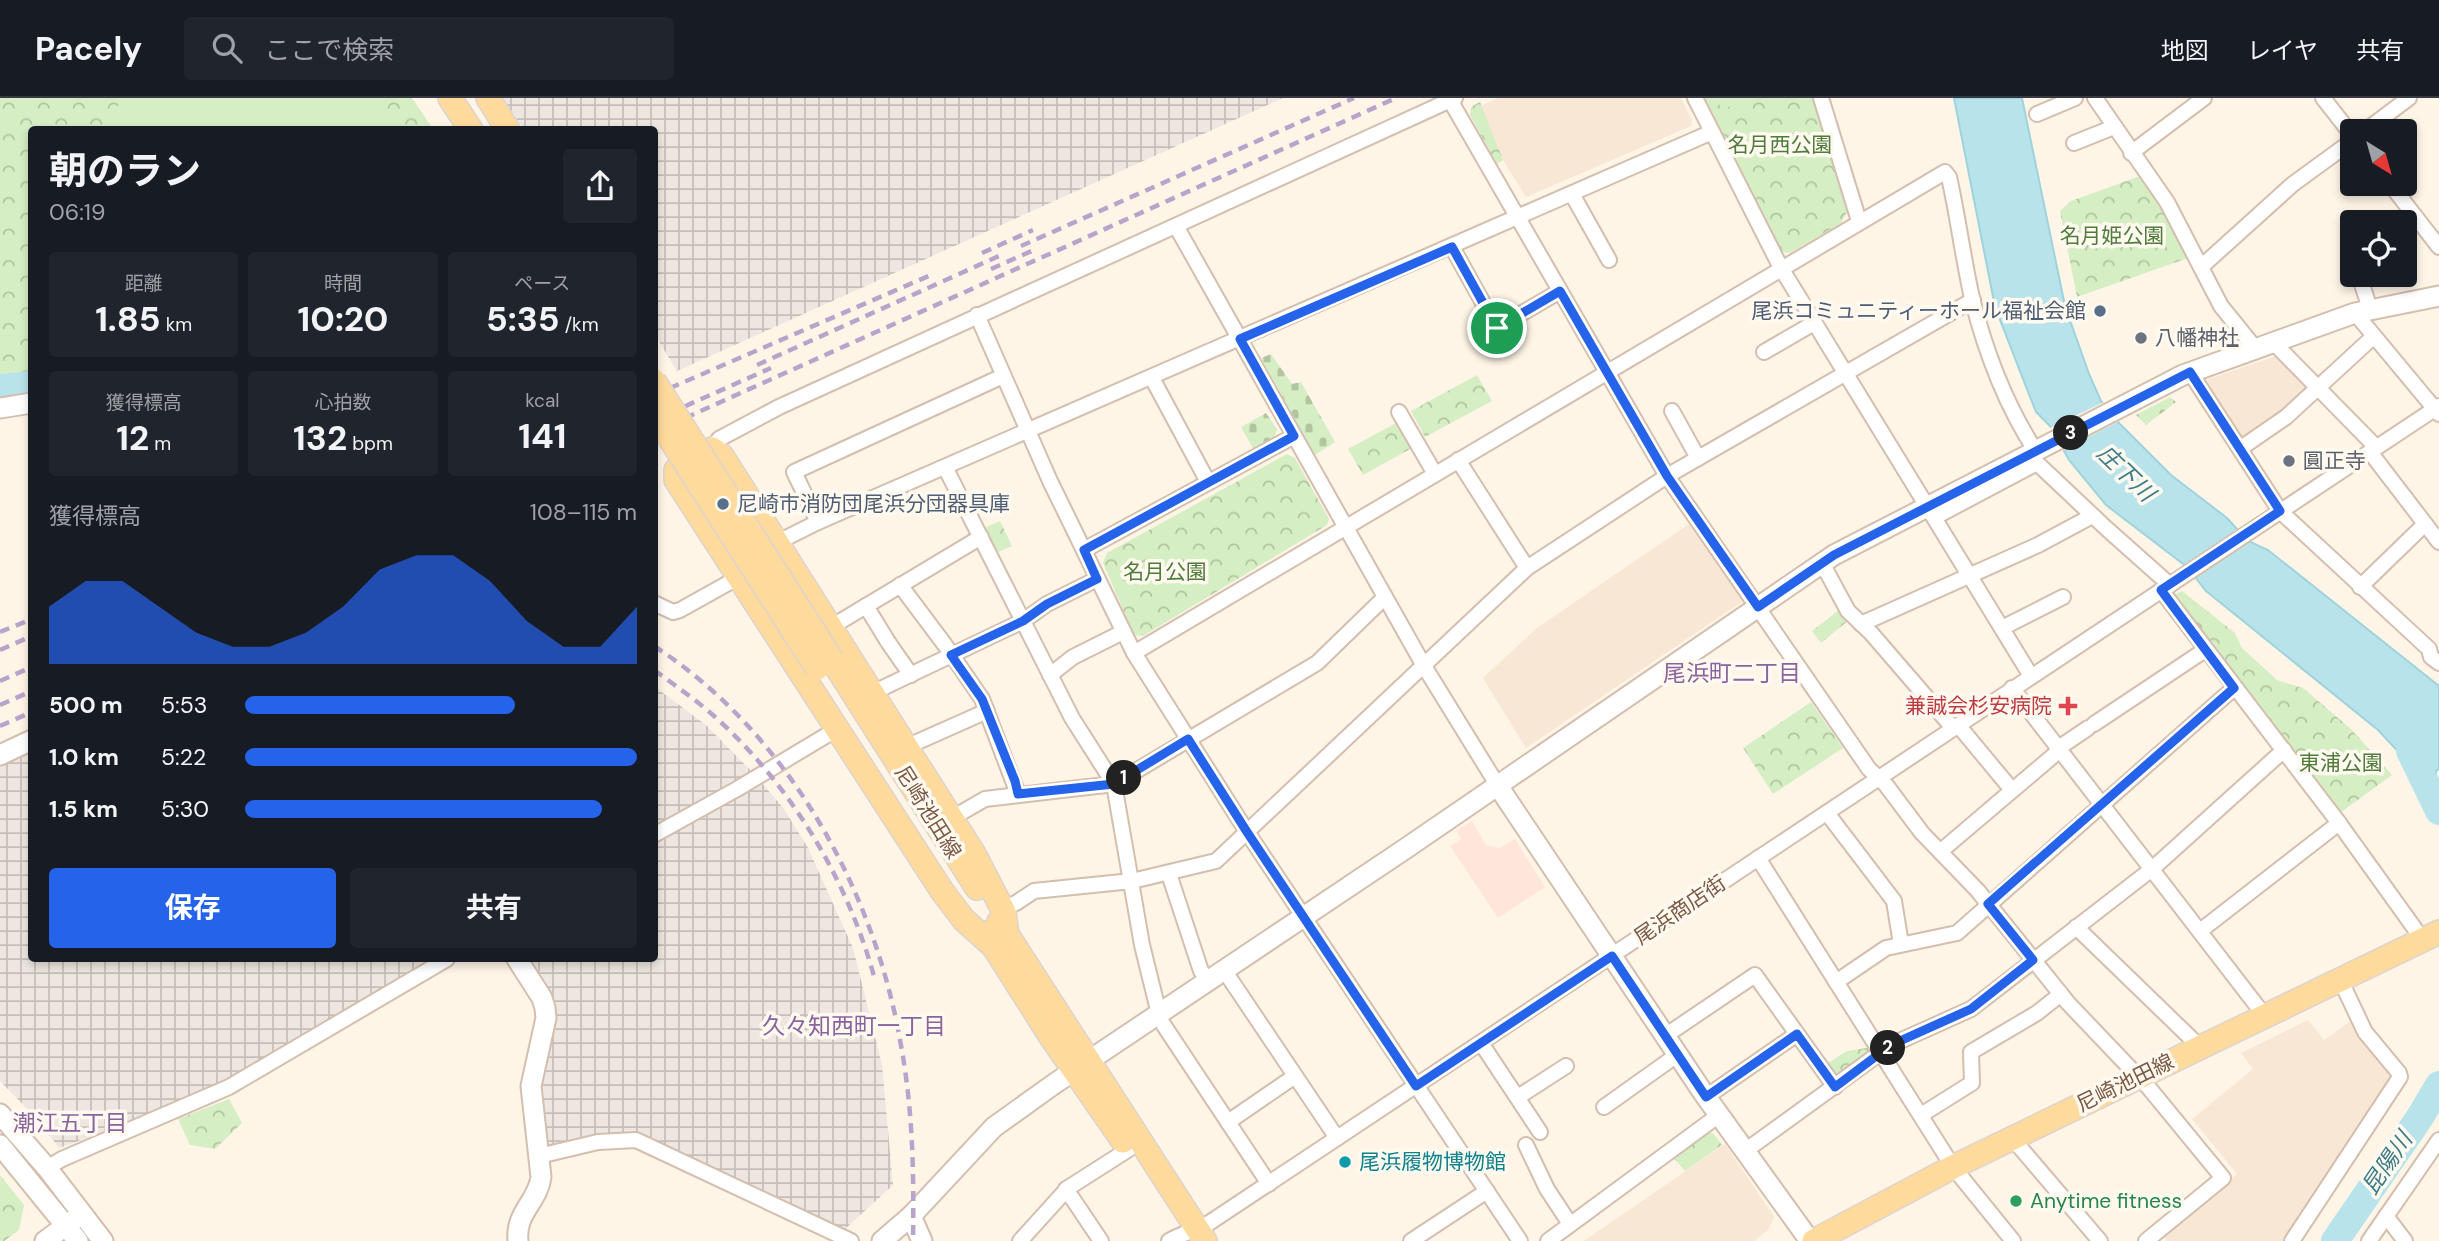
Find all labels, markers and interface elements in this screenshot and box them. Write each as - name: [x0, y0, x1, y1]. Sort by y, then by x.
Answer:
- search box: [184, 17, 674, 80]
- text: Pacely: [35, 27, 142, 70]
- icon: search: [208, 29, 246, 67]
- text: ここで検索: [264, 33, 394, 67]
- text: 地図: [2161, 35, 2209, 66]
- text: レイヤ: [2247, 35, 2318, 66]
- text: 共有: [2356, 35, 2404, 66]
- north arrow: [2340, 119, 2417, 196]
- map controls: [2340, 119, 2417, 287]
- park label: 名月西公園: [1728, 131, 1833, 159]
- text: 朝のラン: [49, 146, 201, 196]
- button: share: [563, 149, 637, 223]
- text: 06:19: [49, 197, 105, 227]
- button: locate: [2340, 210, 2417, 287]
- park label: 名月姫公園: [2060, 222, 2165, 250]
- text: 距離: [125, 271, 163, 296]
- text: 時間: [324, 271, 362, 296]
- text: ペース: [514, 271, 570, 296]
- text: 1.85: [95, 296, 161, 342]
- text: 10:20: [298, 296, 388, 342]
- text: 5:35: [486, 296, 560, 342]
- place label: 尾浜コミュニティーホール福祉会館: [1751, 297, 2086, 325]
- pin: [1467, 298, 1527, 358]
- marker: 尾浜コミュニティーホール福祉会館: [2092, 303, 2108, 319]
- icon: arrive: [1478, 309, 1516, 347]
- text: km: [161, 312, 192, 337]
- text: /km: [560, 312, 599, 337]
- place label: 八幡神社: [2155, 324, 2239, 352]
- marker: 八幡神社: [2133, 330, 2149, 346]
- text: kcal: [525, 388, 559, 413]
- text: 獲得標高: [106, 390, 182, 415]
- text: 心拍数: [314, 390, 372, 415]
- text: 141: [518, 413, 566, 459]
- text: 12: [116, 415, 149, 461]
- text: 132: [293, 415, 347, 461]
- pin: 3: [2054, 416, 2088, 450]
- text: 3: [2065, 420, 2076, 445]
- text: m: [149, 431, 171, 456]
- text: bpm: [347, 431, 393, 456]
- water label: 庄下川: [2091, 438, 2163, 510]
- place label: 圓正寺: [2303, 447, 2366, 475]
- marker: 圓正寺: [2281, 453, 2297, 469]
- place label: 尼崎市消防団尾浜分団器具庫: [737, 490, 1010, 518]
- marker: 尼崎市消防団尾浜分団器具庫: [715, 496, 731, 512]
- text: 108–115 m: [530, 497, 637, 527]
- text: 獲得標高: [49, 501, 141, 531]
- park label: 名月公園: [1123, 558, 1207, 586]
- district label: 尾浜町二丁目: [1663, 658, 1801, 688]
- text: 500 m: [49, 690, 123, 720]
- text: 5:53: [161, 690, 207, 720]
- place label: 兼誠会杉安病院: [1905, 692, 2052, 720]
- marker: 兼誠会杉安病院: [2058, 696, 2078, 716]
- text: 1.0 km: [49, 742, 119, 772]
- text: 5:22: [161, 742, 206, 772]
- park label: 東浦公園: [2299, 749, 2383, 777]
- street label: 尼崎池田線: [888, 760, 968, 864]
- pin: 1: [1106, 760, 1142, 796]
- text: 1: [1120, 765, 1127, 790]
- text: 1.5 km: [49, 794, 118, 824]
- text: 5:30: [161, 794, 209, 824]
- button: 保存: [49, 868, 336, 948]
- button: 共有: [350, 868, 637, 948]
- street label: 尾浜商店街: [1629, 869, 1731, 951]
- district label: 久々知西町一丁目: [762, 1011, 946, 1041]
- pin: 2: [1870, 1030, 1906, 1066]
- text: 2: [1882, 1035, 1893, 1060]
- street label: 尼崎池田線: [2072, 1047, 2178, 1119]
- district label: 潮江五丁目: [13, 1108, 128, 1138]
- water label: 昆陽川: [2355, 1124, 2420, 1200]
- place label: 尾浜履物博物館: [1359, 1148, 1506, 1176]
- marker: 尾浜履物博物館: [1337, 1154, 1353, 1170]
- place label: Anytime fitness: [2030, 1187, 2182, 1215]
- marker: Anytime fitness: [2008, 1193, 2024, 1209]

